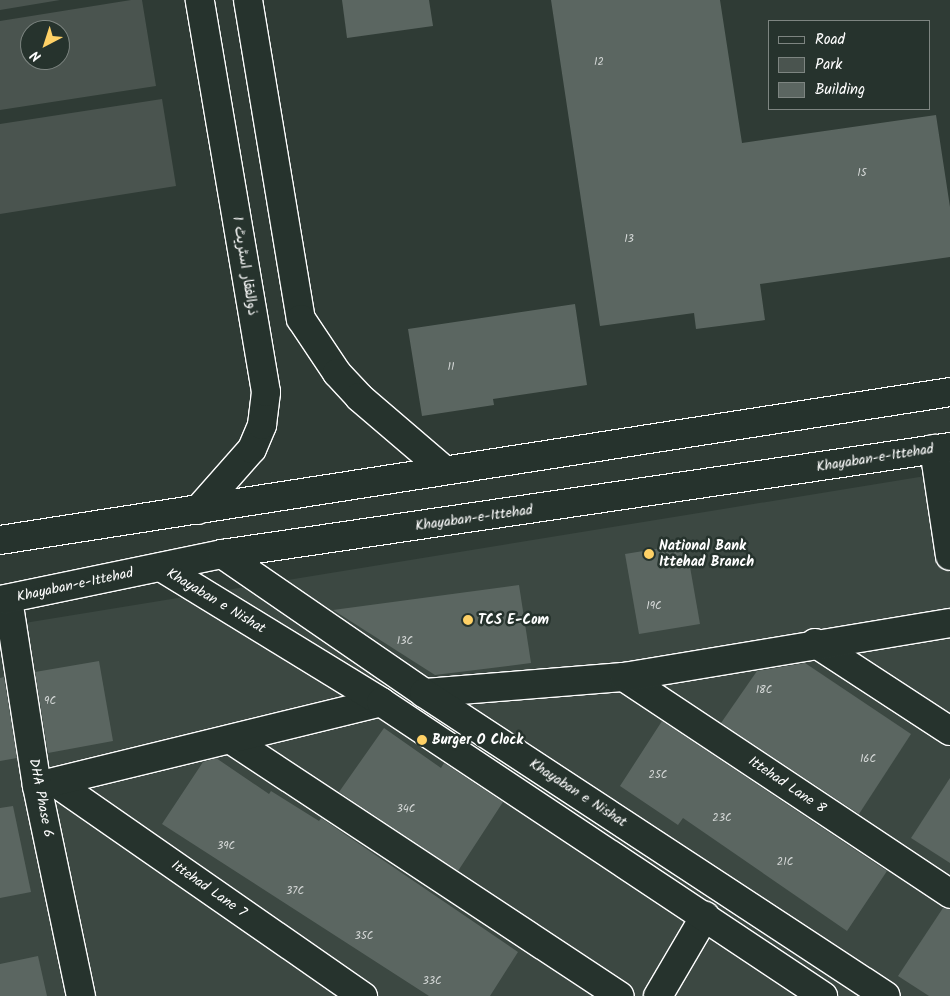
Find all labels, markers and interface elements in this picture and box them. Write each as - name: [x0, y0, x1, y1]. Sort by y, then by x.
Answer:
- north arrow: [20, 20, 70, 70]
- legend: [768, 20, 930, 110]
- text: Road: [815, 28, 845, 52]
- text: N: [26, 44, 46, 67]
- text: Park: [815, 53, 842, 77]
- house number: 12: [594, 55, 604, 69]
- text: Building: [815, 78, 865, 102]
- house number: 15: [857, 166, 867, 180]
- street label: ذوالفقار اسٹریٹ 1: [229, 215, 261, 317]
- house number: 13: [624, 232, 634, 246]
- house number: 11: [448, 360, 454, 374]
- street label: Khayaban-e-Ittehad: [815, 440, 935, 476]
- street label: Khayaban-e-Ittehad: [414, 501, 534, 535]
- place label: National Bank Ittehad Branch: [659, 538, 754, 570]
- marker: National Bank Ittehad Branch: [643, 548, 655, 560]
- street label: Khayaban-e-Ittehad: [15, 564, 135, 606]
- street label: Khayaban e Nishat: [163, 565, 269, 637]
- house number: 19C: [646, 599, 662, 613]
- place label: TCS E-Com: [478, 612, 549, 628]
- marker: TCS E-Com: [462, 614, 474, 626]
- house number: 13C: [397, 634, 413, 648]
- house number: 18C: [756, 683, 772, 697]
- house number: 9C: [44, 694, 56, 708]
- place label: Burger O Clock: [432, 732, 523, 748]
- marker: Burger O Clock: [416, 734, 428, 746]
- house number: 16C: [860, 752, 876, 766]
- street label: Ittehad Lane 8: [745, 753, 829, 817]
- street label: Khayaban e Nishat: [526, 755, 630, 831]
- street label: DHA Phase 6: [25, 757, 57, 839]
- house number: 25C: [649, 768, 667, 782]
- house number: 34C: [397, 802, 415, 816]
- house number: 23C: [712, 811, 732, 825]
- house number: 39C: [217, 839, 235, 853]
- house number: 21C: [777, 855, 793, 869]
- street label: Ittehad Lane 7: [168, 857, 250, 921]
- house number: 37C: [286, 884, 304, 898]
- house number: 35C: [355, 929, 373, 943]
- house number: 33C: [422, 974, 442, 988]

